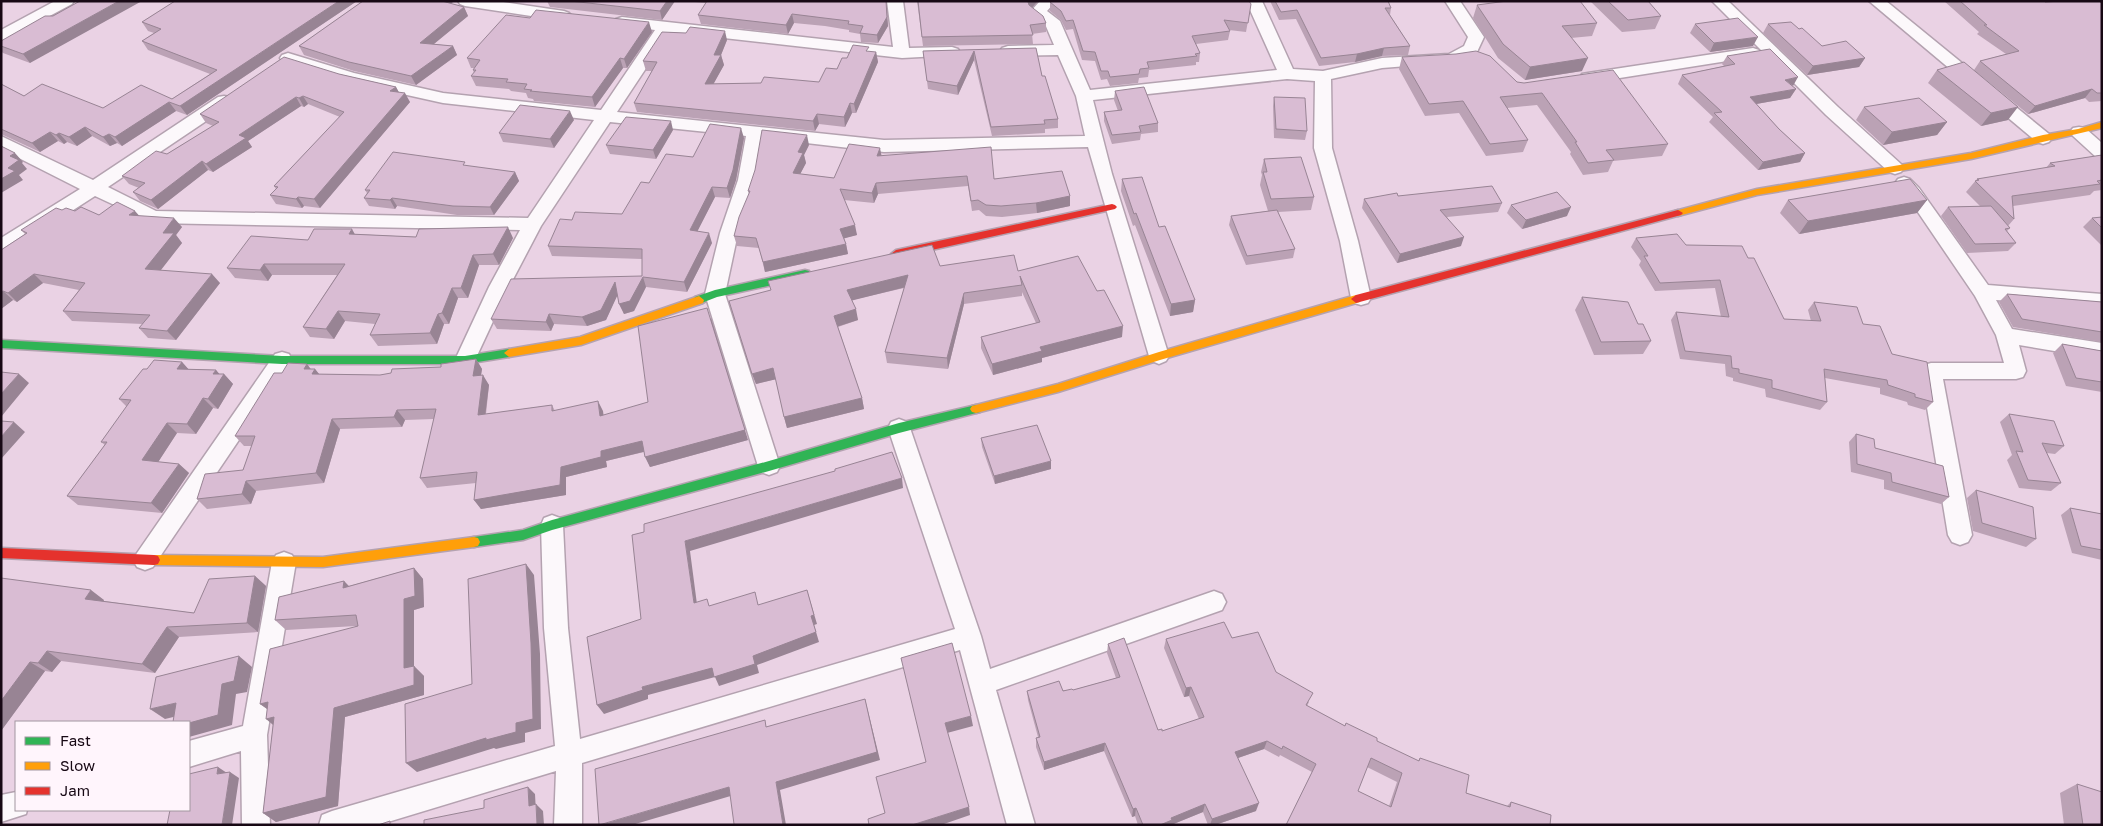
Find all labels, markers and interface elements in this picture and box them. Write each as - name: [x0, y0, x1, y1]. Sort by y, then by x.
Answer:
- legend: [15, 721, 190, 811]
- text: Fast: [60, 731, 91, 749]
- text: Slow: [60, 756, 95, 774]
- text: Jam: [60, 781, 90, 799]

